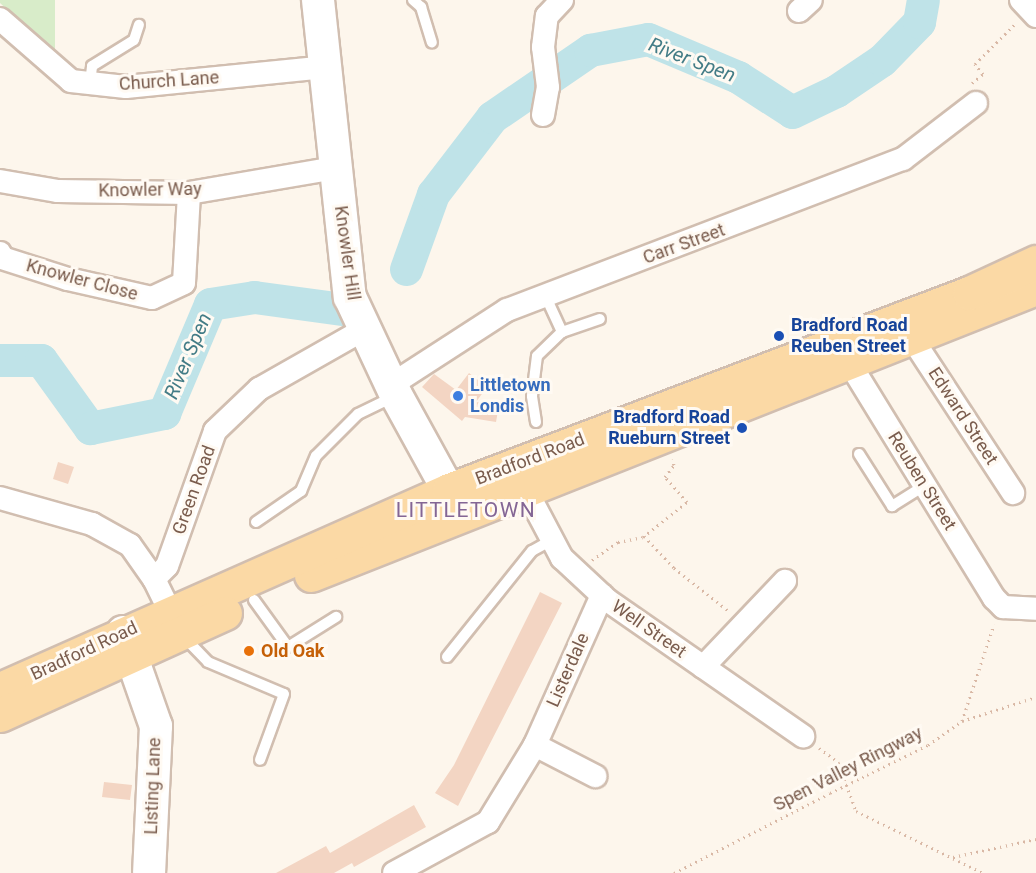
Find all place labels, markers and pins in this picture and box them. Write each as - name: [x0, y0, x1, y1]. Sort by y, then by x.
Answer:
- place label: Bradford Road Reuben Street: [791, 315, 908, 358]
- marker: Bradford Road Reuben Street: [772, 329, 786, 343]
- place label: Littletown Londis: [470, 375, 550, 418]
- marker: Littletown Londis: [451, 389, 465, 403]
- place label: Bradford Road Rueburn Street: [608, 407, 730, 450]
- marker: Bradford Road Rueburn Street: [735, 421, 749, 435]
- place label: Old Oak: [261, 640, 324, 662]
- marker: Old Oak: [242, 644, 256, 658]

